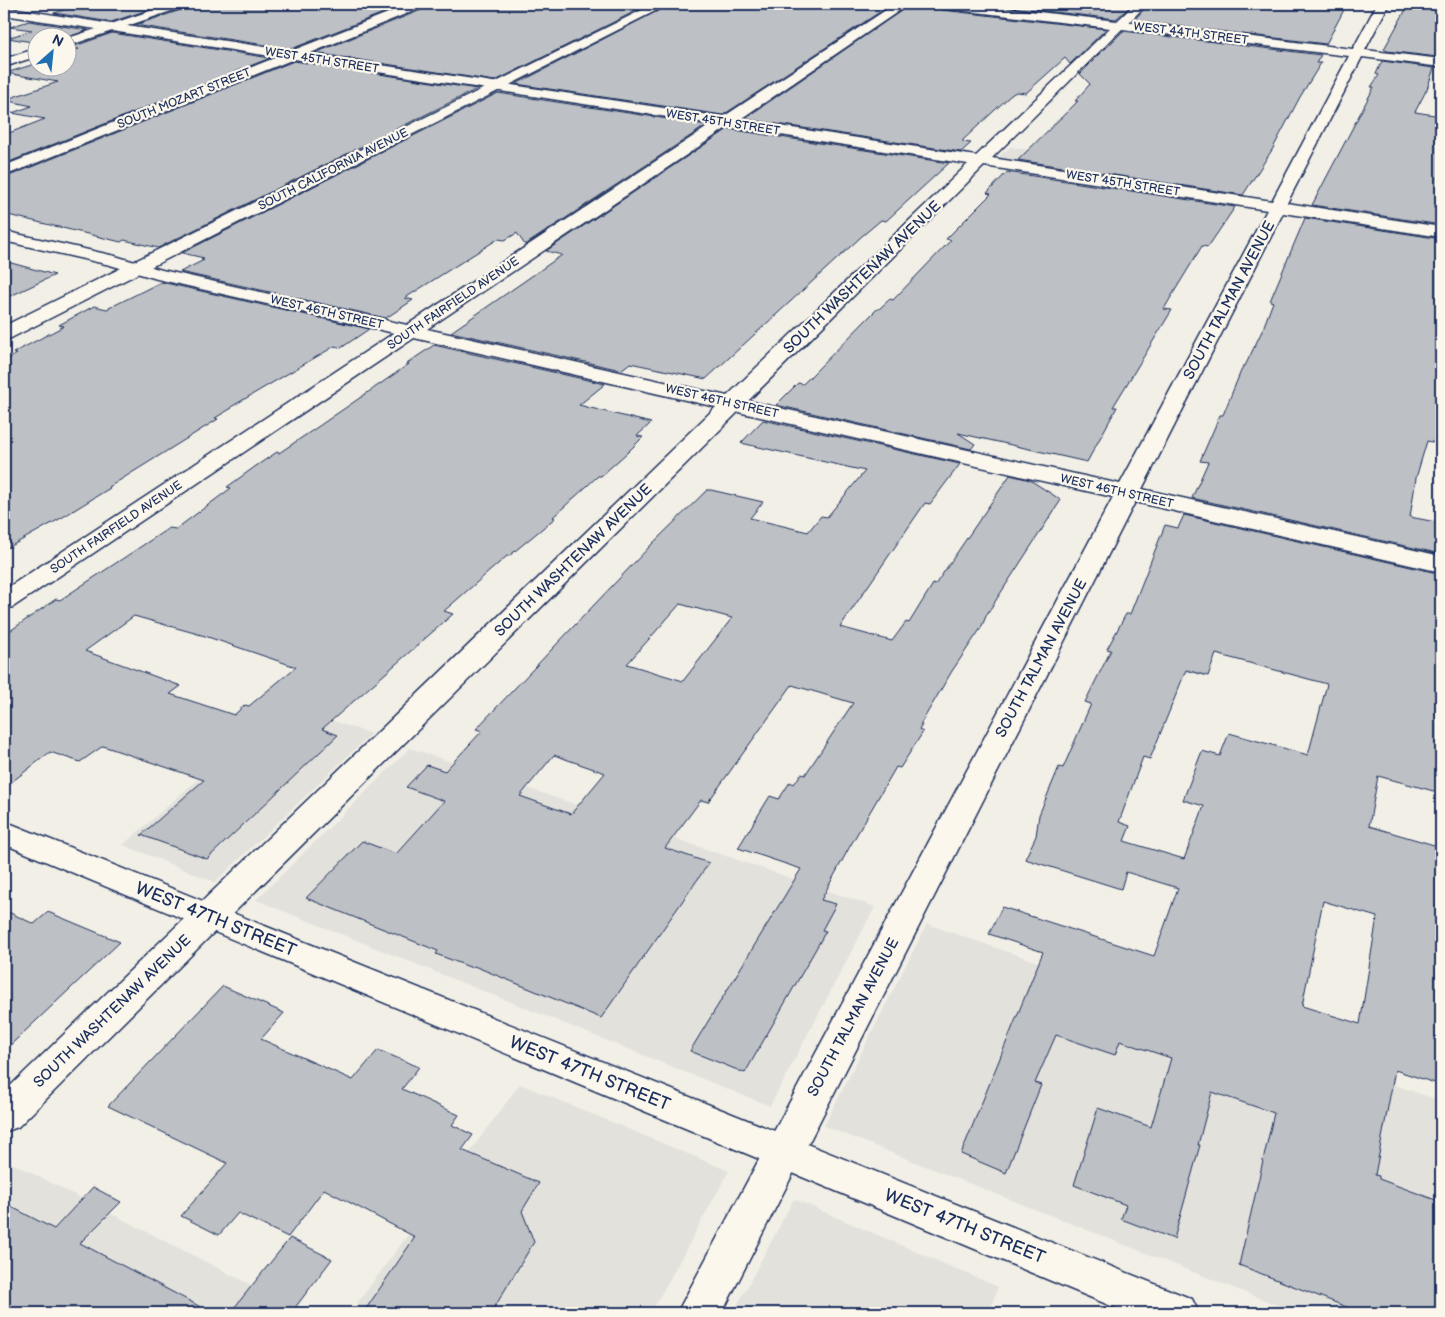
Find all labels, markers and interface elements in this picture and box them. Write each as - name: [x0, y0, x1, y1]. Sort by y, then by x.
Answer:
- street label: WEST 44TH STREET: [1133, 19, 1250, 48]
- north arrow: [28, 28, 78, 78]
- text: N: [49, 31, 66, 51]
- street label: WEST 45TH STREET: [264, 44, 381, 77]
- street label: SOUTH MOZART STREET: [115, 64, 254, 132]
- street label: WEST 45TH STREET: [665, 106, 782, 139]
- street label: SOUTH CALIFORNIA AVENUE: [256, 125, 411, 214]
- street label: WEST 45TH STREET: [1065, 167, 1182, 200]
- street label: SOUTH WASHTENAW AVENUE: [780, 197, 945, 358]
- street label: SOUTH TALMAN AVENUE: [1180, 218, 1279, 383]
- street label: SOUTH FAIRFIELD AVENUE: [385, 254, 522, 353]
- street label: WEST 46TH STREET: [269, 292, 386, 333]
- street label: WEST 46TH STREET: [664, 381, 781, 422]
- street label: WEST 46TH STREET: [1059, 471, 1176, 512]
- street label: SOUTH FAIRFIELD AVENUE: [48, 478, 185, 577]
- street label: SOUTH WASHTENAW AVENUE: [491, 480, 656, 641]
- street label: SOUTH TALMAN AVENUE: [992, 576, 1091, 741]
- street label: WEST 47TH STREET: [132, 878, 299, 961]
- street label: SOUTH WASHTENAW AVENUE: [30, 931, 195, 1092]
- street label: SOUTH TALMAN AVENUE: [804, 935, 903, 1100]
- street label: WEST 47TH STREET: [506, 1032, 673, 1115]
- street label: WEST 47TH STREET: [881, 1185, 1048, 1268]

